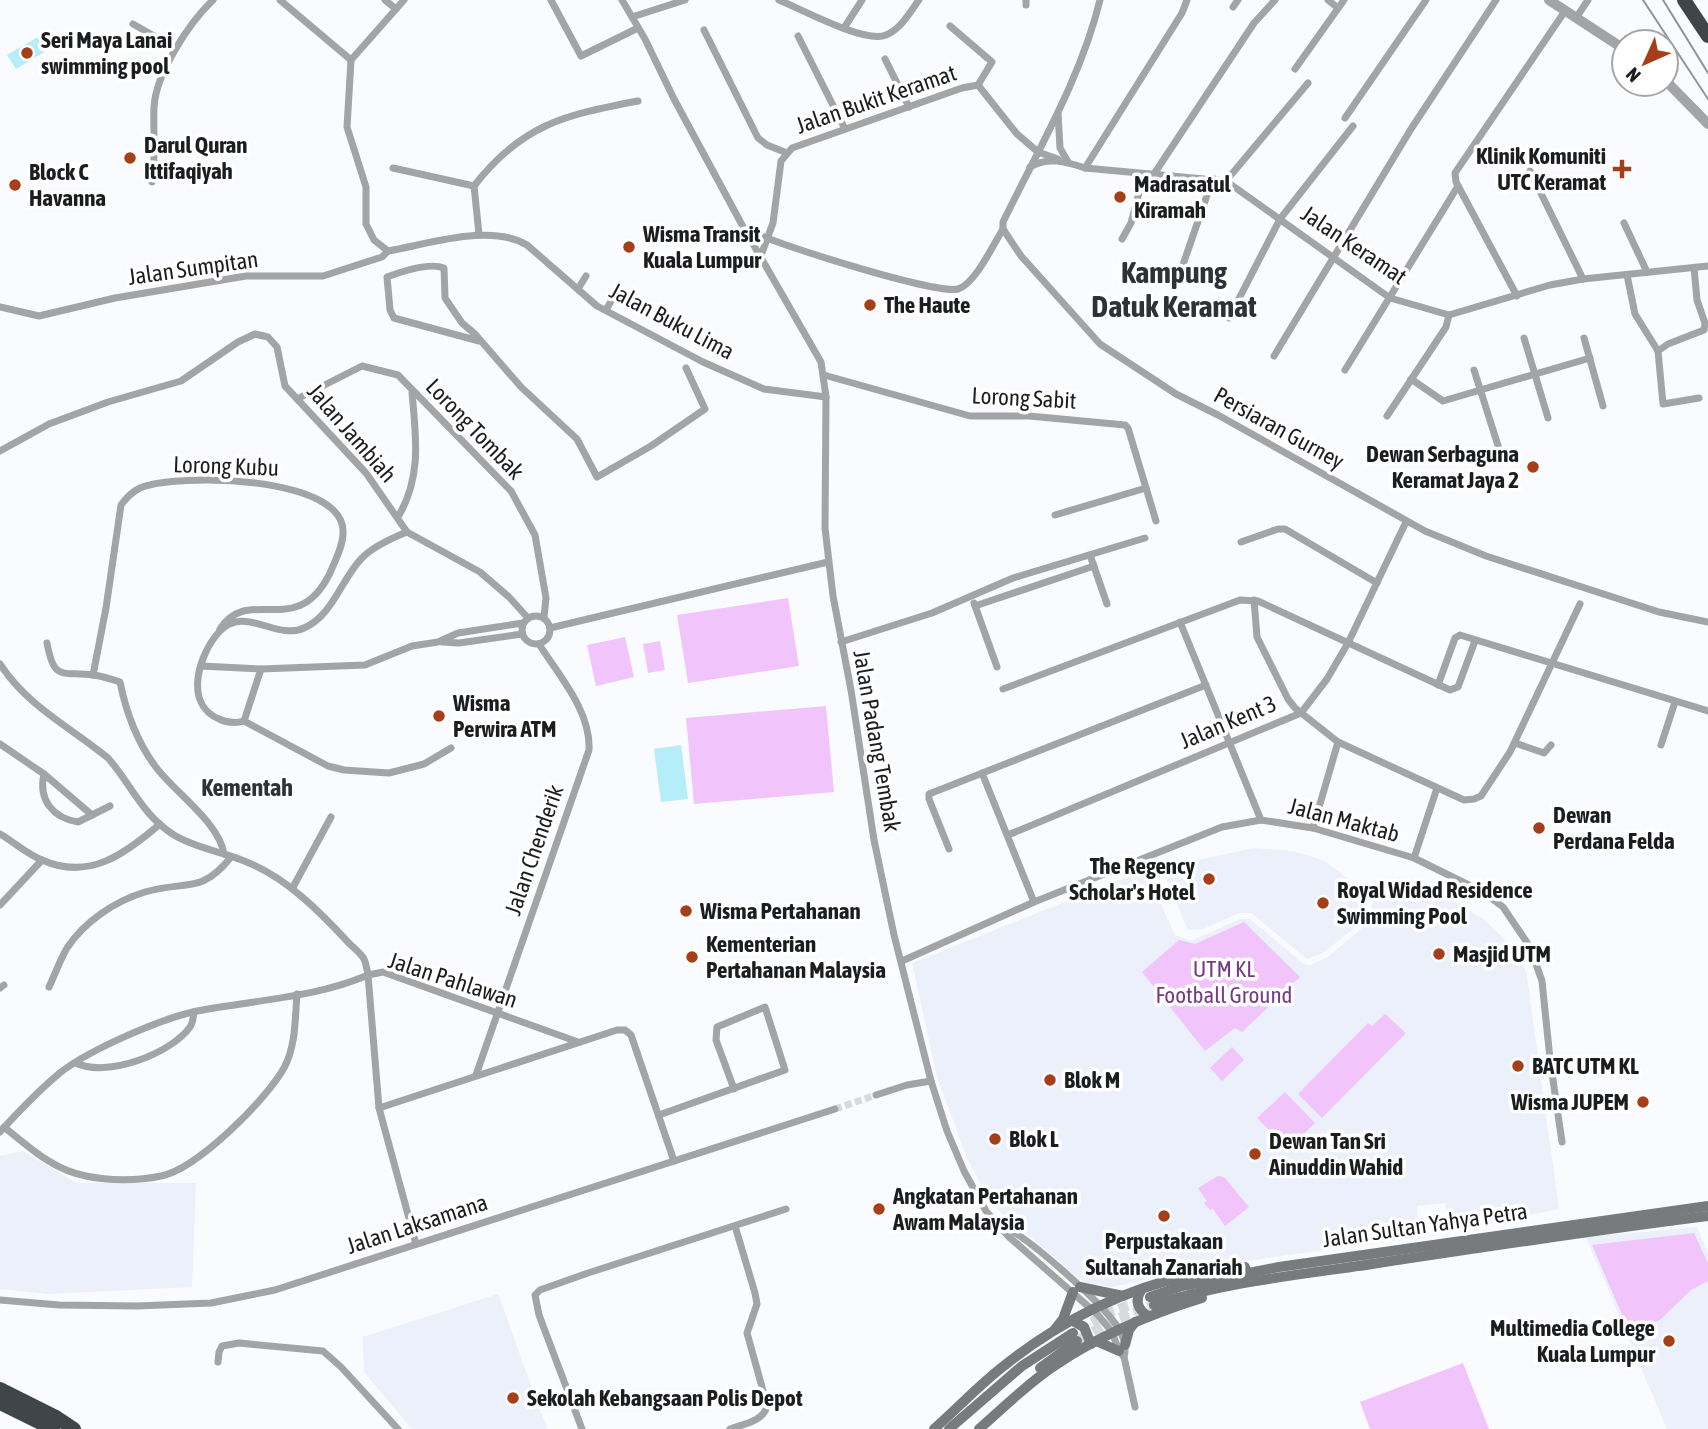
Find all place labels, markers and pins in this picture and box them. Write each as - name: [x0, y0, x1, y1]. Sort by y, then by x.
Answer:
- place label: Seri Maya Lanai swimming pool: [41, 27, 172, 79]
- marker: Seri Maya Lanai swimming pool: [19, 45, 35, 61]
- place label: Darul Quran Ittifaqiyah: [144, 132, 247, 184]
- place label: Klinik Komuniti UTC Keramat: [1476, 143, 1606, 195]
- marker: Darul Quran Ittifaqiyah: [122, 150, 138, 166]
- place label: Block C Havanna: [29, 159, 106, 211]
- marker: Klinik Komuniti UTC Keramat: [1612, 159, 1632, 179]
- place label: Madrasatul Kiramah: [1134, 171, 1232, 223]
- marker: Block C Havanna: [7, 177, 23, 193]
- marker: Madrasatul Kiramah: [1112, 189, 1128, 205]
- place label: Wisma Transit Kuala Lumpur: [642, 221, 762, 273]
- marker: Wisma Transit Kuala Lumpur: [621, 239, 637, 255]
- place label: The Haute: [884, 292, 970, 318]
- marker: The Haute: [862, 297, 878, 313]
- place label: Dewan Serbaguna Keramat Jaya 2: [1366, 441, 1519, 493]
- marker: Dewan Serbaguna Keramat Jaya 2: [1525, 459, 1541, 475]
- place label: Wisma Perwira ATM: [452, 690, 556, 742]
- marker: Wisma Perwira ATM: [431, 708, 447, 724]
- place label: Dewan Perdana Felda: [1553, 802, 1675, 854]
- marker: Dewan Perdana Felda: [1531, 820, 1547, 836]
- place label: The Regency Scholar's Hotel: [1069, 853, 1196, 905]
- marker: The Regency Scholar's Hotel: [1201, 871, 1217, 887]
- place label: Royal Widad Residence Swimming Pool: [1337, 877, 1533, 929]
- marker: Royal Widad Residence Swimming Pool: [1315, 895, 1331, 911]
- place label: Wisma Pertahanan: [699, 898, 861, 924]
- marker: Wisma Pertahanan: [678, 903, 694, 919]
- place label: Kementerian Pertahanan Malaysia: [706, 931, 886, 983]
- place label: Masjid UTM: [1453, 941, 1551, 967]
- marker: Masjid UTM: [1431, 946, 1447, 962]
- marker: Kementerian Pertahanan Malaysia: [684, 949, 700, 965]
- place label: BATC UTM KL: [1532, 1053, 1639, 1079]
- marker: BATC UTM KL: [1510, 1058, 1526, 1074]
- place label: Blok M: [1064, 1067, 1120, 1093]
- marker: Blok M: [1042, 1072, 1058, 1088]
- place label: Wisma JUPEM: [1510, 1089, 1629, 1115]
- marker: Wisma JUPEM: [1635, 1094, 1651, 1110]
- place label: Blok L: [1009, 1126, 1059, 1152]
- place label: Dewan Tan Sri Ainuddin Wahid: [1268, 1128, 1403, 1180]
- marker: Blok L: [987, 1131, 1003, 1147]
- marker: Dewan Tan Sri Ainuddin Wahid: [1247, 1146, 1263, 1162]
- place label: Angkatan Pertahanan Awam Malaysia: [892, 1183, 1078, 1235]
- marker: Angkatan Pertahanan Awam Malaysia: [871, 1201, 887, 1217]
- marker: Perpustakaan Sultanah Zanariah: [1156, 1208, 1172, 1224]
- place label: Perpustakaan Sultanah Zanariah: [1085, 1228, 1243, 1280]
- place label: Multimedia College Kuala Lumpur: [1490, 1315, 1656, 1367]
- marker: Multimedia College Kuala Lumpur: [1661, 1333, 1677, 1349]
- place label: Sekolah Kebangsaan Polis Depot: [527, 1385, 803, 1411]
- marker: Sekolah Kebangsaan Polis Depot: [505, 1390, 521, 1406]

